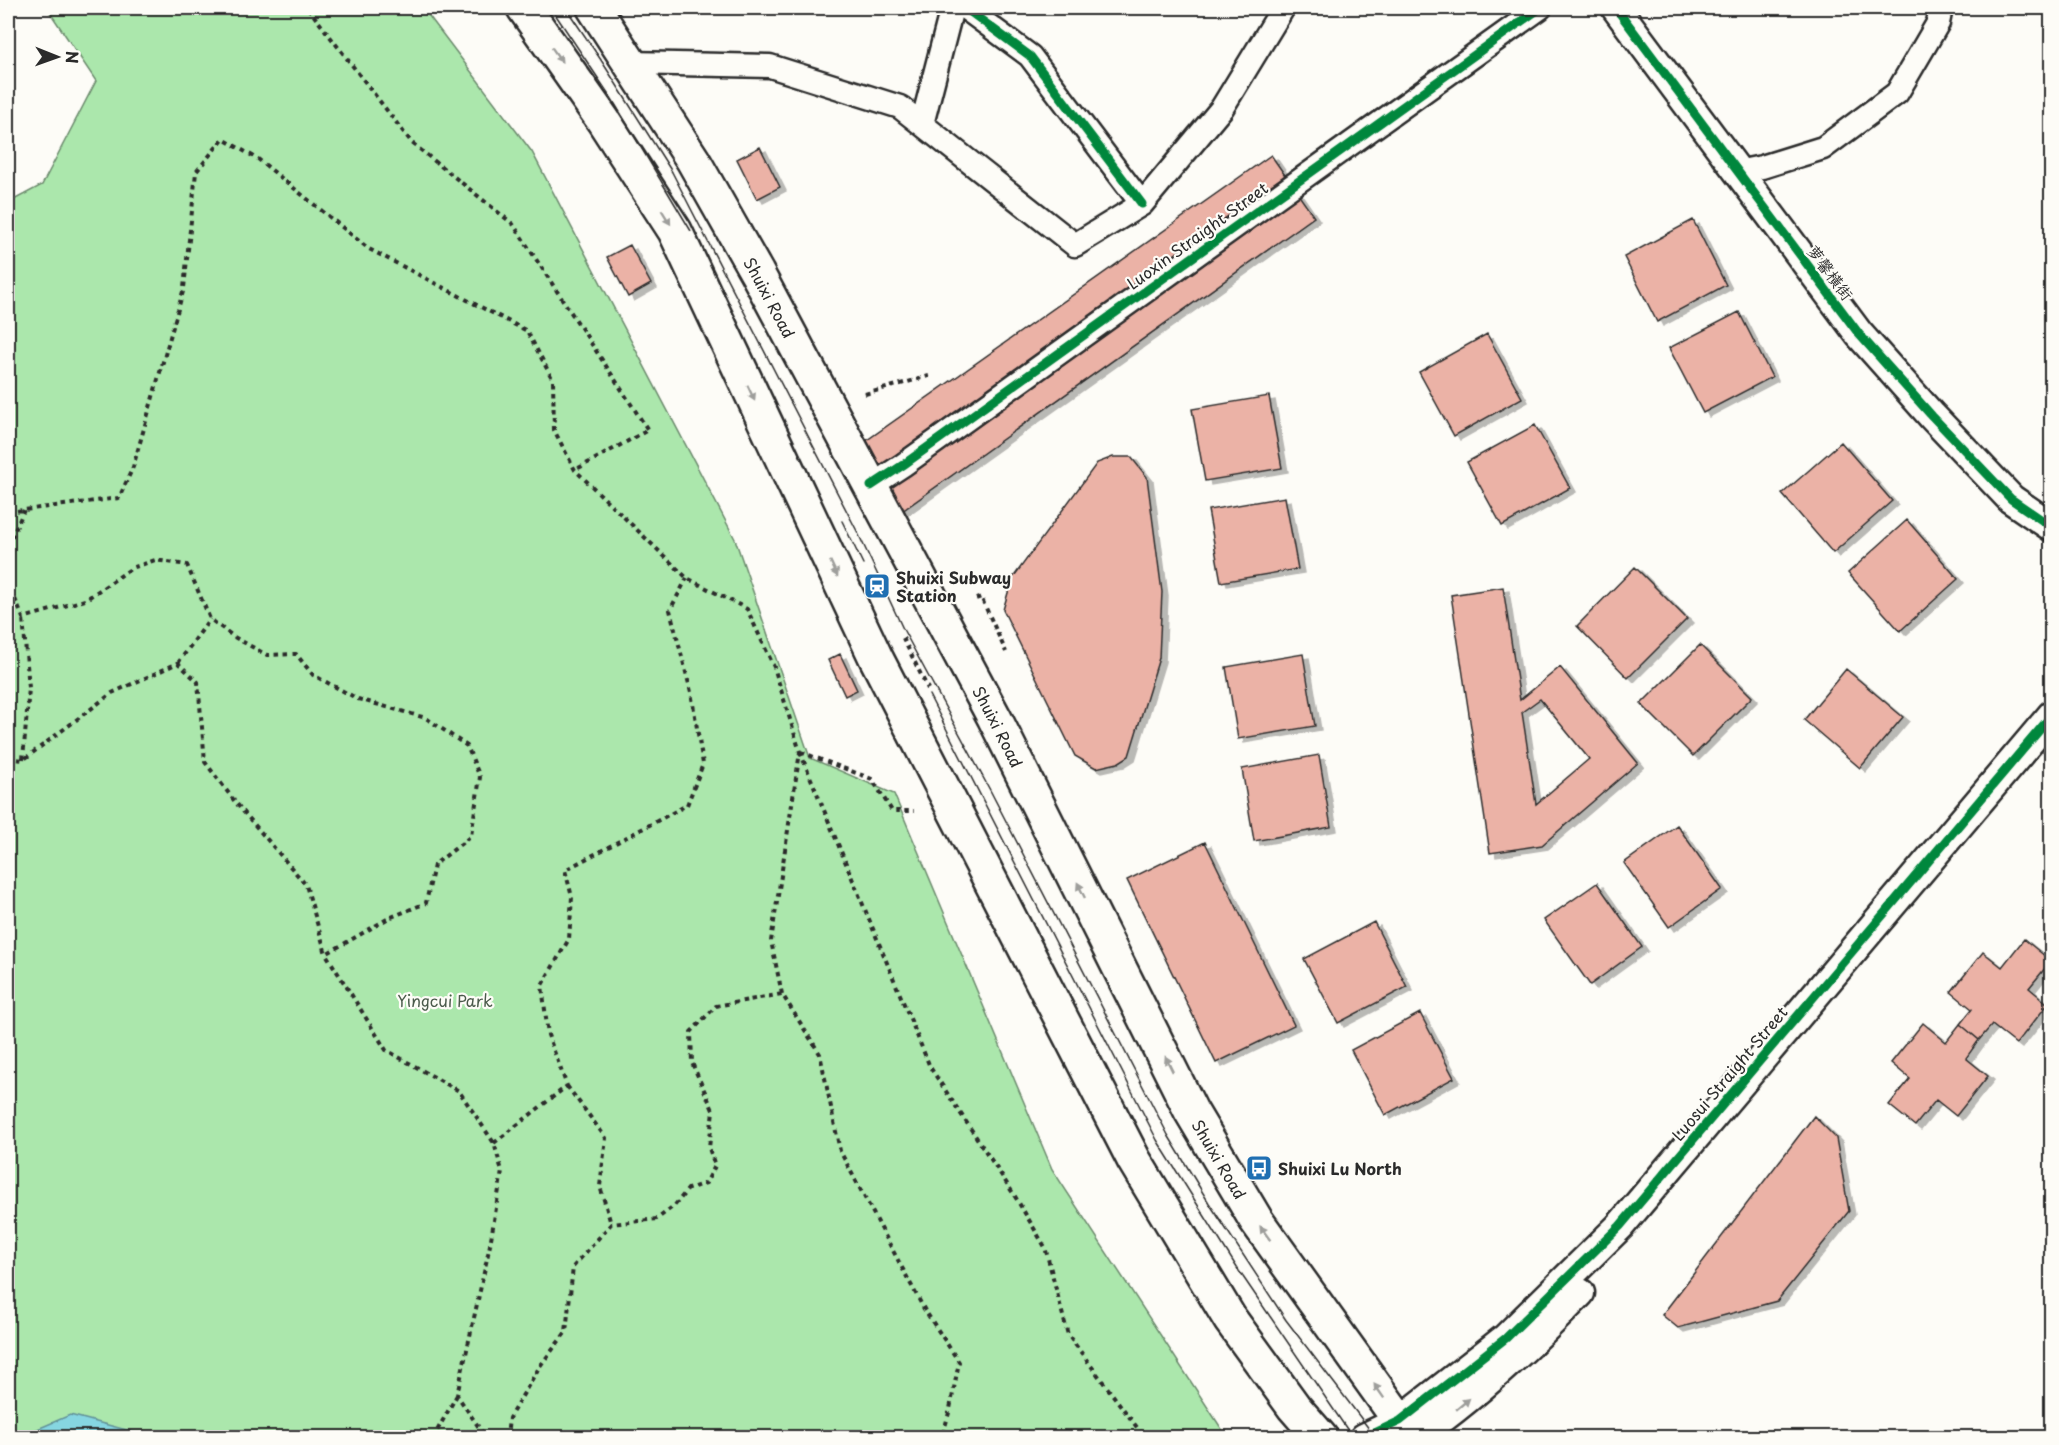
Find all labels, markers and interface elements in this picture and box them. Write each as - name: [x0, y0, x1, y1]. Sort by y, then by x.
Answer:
- north arrow: [27, 27, 87, 87]
- one-way arrow: [551, 47, 563, 63]
- text: N: [61, 51, 85, 64]
- street label: Luoxin Straight Street: [1121, 175, 1273, 294]
- one-way arrow: [661, 209, 672, 225]
- street label: 萝馨横街: [1802, 239, 1860, 305]
- street label: Shuixi Road: [738, 253, 802, 342]
- one-way arrow: [746, 384, 755, 401]
- one-way arrow: [830, 560, 839, 577]
- place label: Shuixi Subway Station: [896, 565, 1011, 607]
- station icon: Shuixi Subway Station: [862, 571, 892, 601]
- street label: Shuixi Road: [967, 681, 1029, 771]
- one-way arrow: [1076, 881, 1086, 898]
- park label: Yingcui Park: [397, 988, 493, 1012]
- street label: Luosui Straight Street: [1666, 1000, 1793, 1145]
- one-way arrow: [1164, 1055, 1173, 1072]
- street label: Shuixi Road: [1187, 1115, 1253, 1203]
- bus stop icon: Shuixi Lu North: [1244, 1153, 1274, 1183]
- place label: Shuixi Lu North: [1278, 1156, 1402, 1180]
- one-way arrow: [1259, 1226, 1271, 1242]
- one-way arrow: [1374, 1383, 1385, 1399]
- one-way arrow: [1455, 1397, 1471, 1410]

